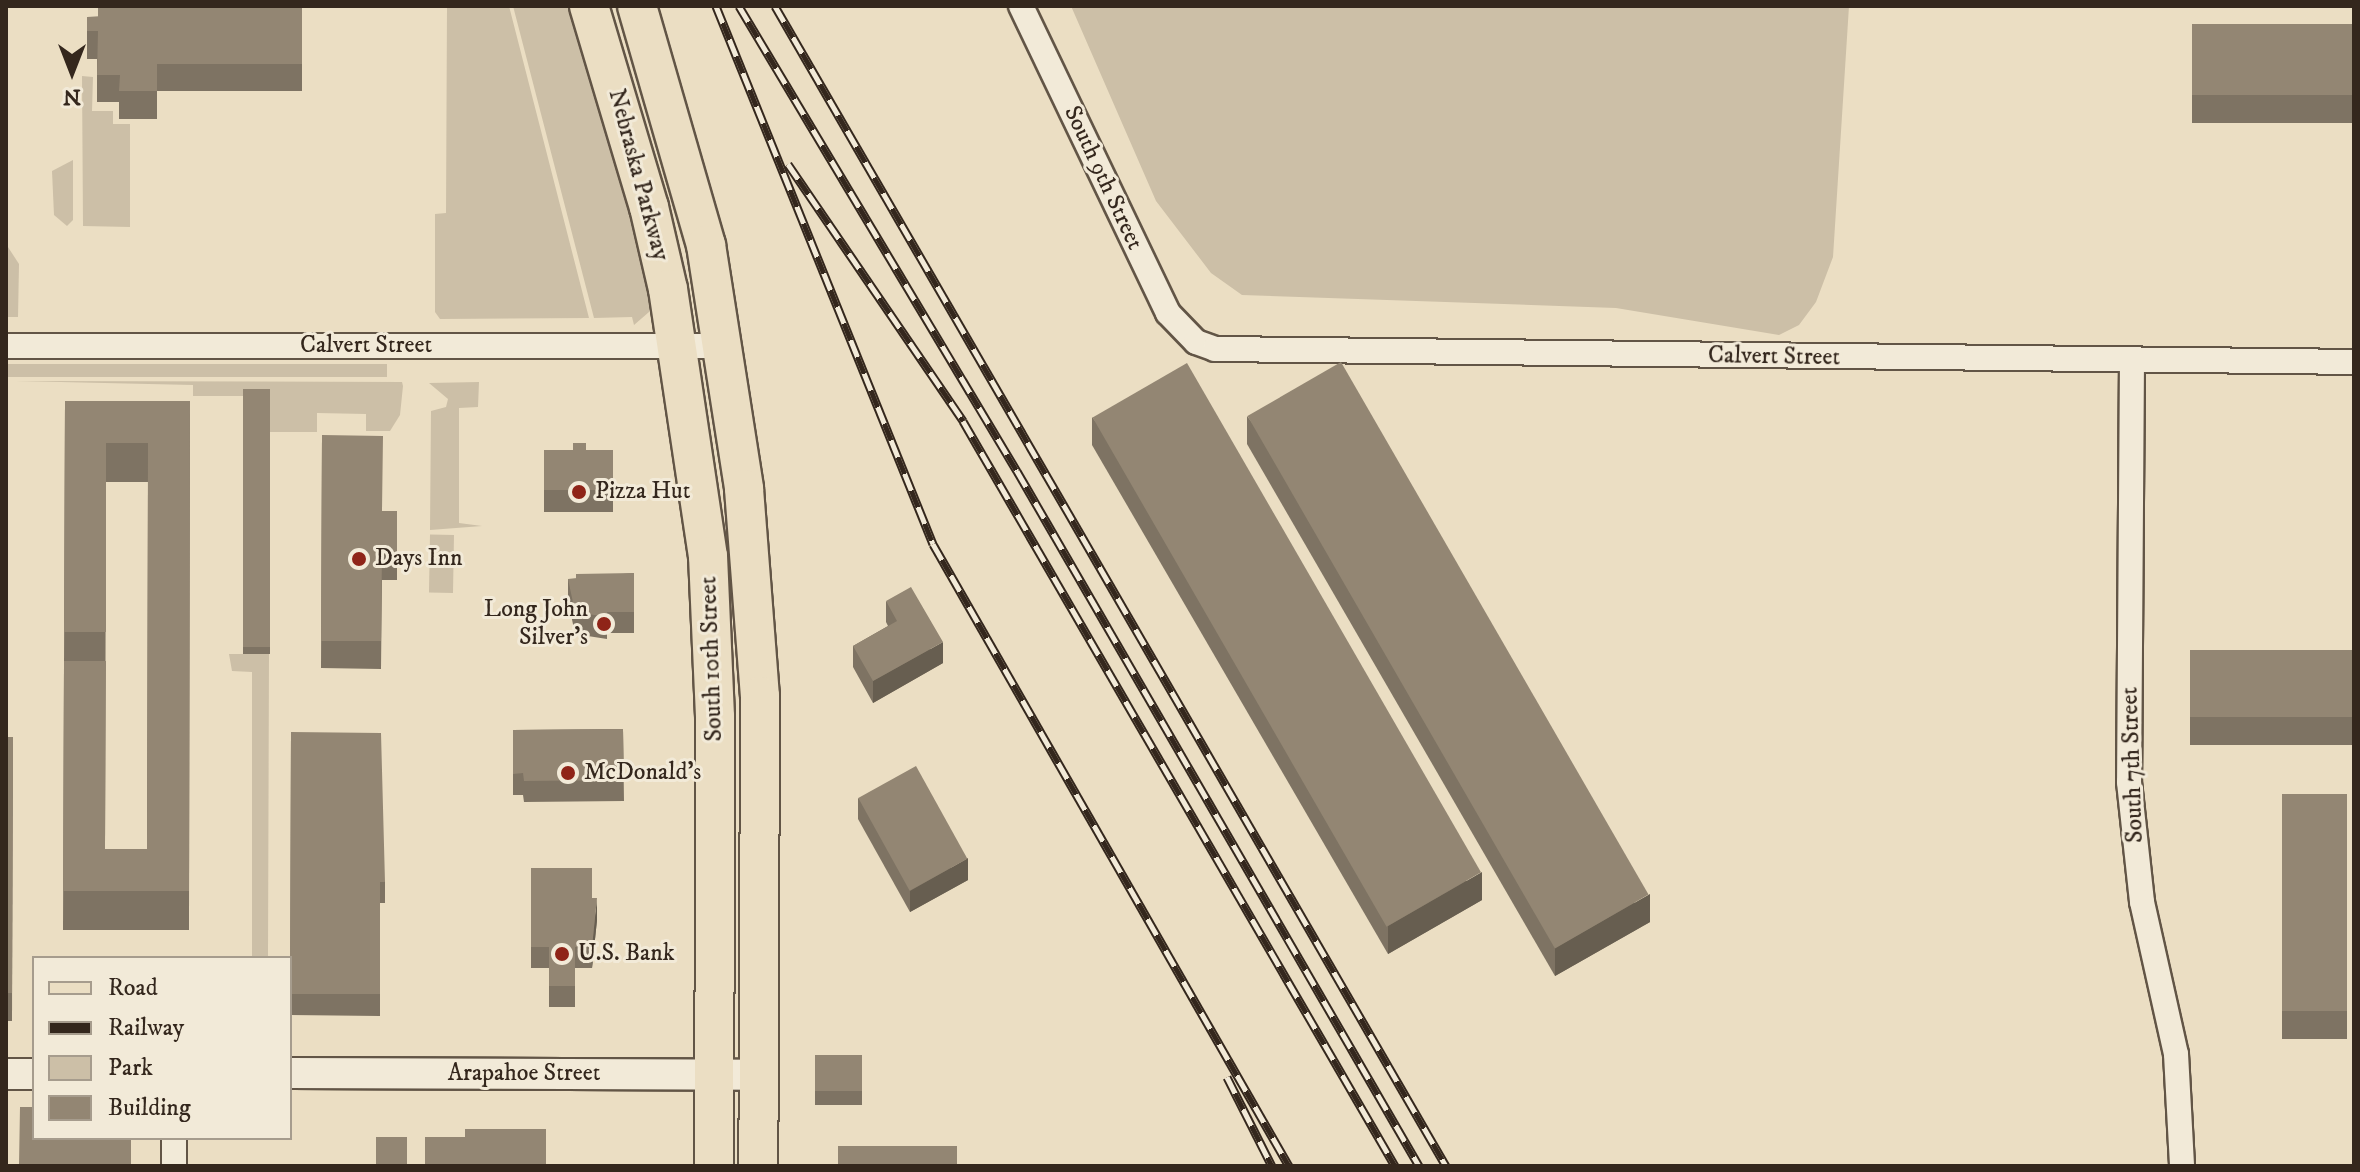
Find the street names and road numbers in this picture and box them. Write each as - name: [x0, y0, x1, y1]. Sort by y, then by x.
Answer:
- street label: Nebraska Parkway: [601, 86, 675, 264]
- street label: South 9th Street: [1057, 101, 1149, 255]
- street label: Calvert Street: [300, 332, 432, 360]
- street label: Calvert Street: [1708, 341, 1840, 373]
- street label: South 10th Street: [695, 576, 729, 742]
- street label: South 7th Street: [2116, 686, 2150, 844]
- street label: Arapahoe Street: [448, 1060, 600, 1088]

